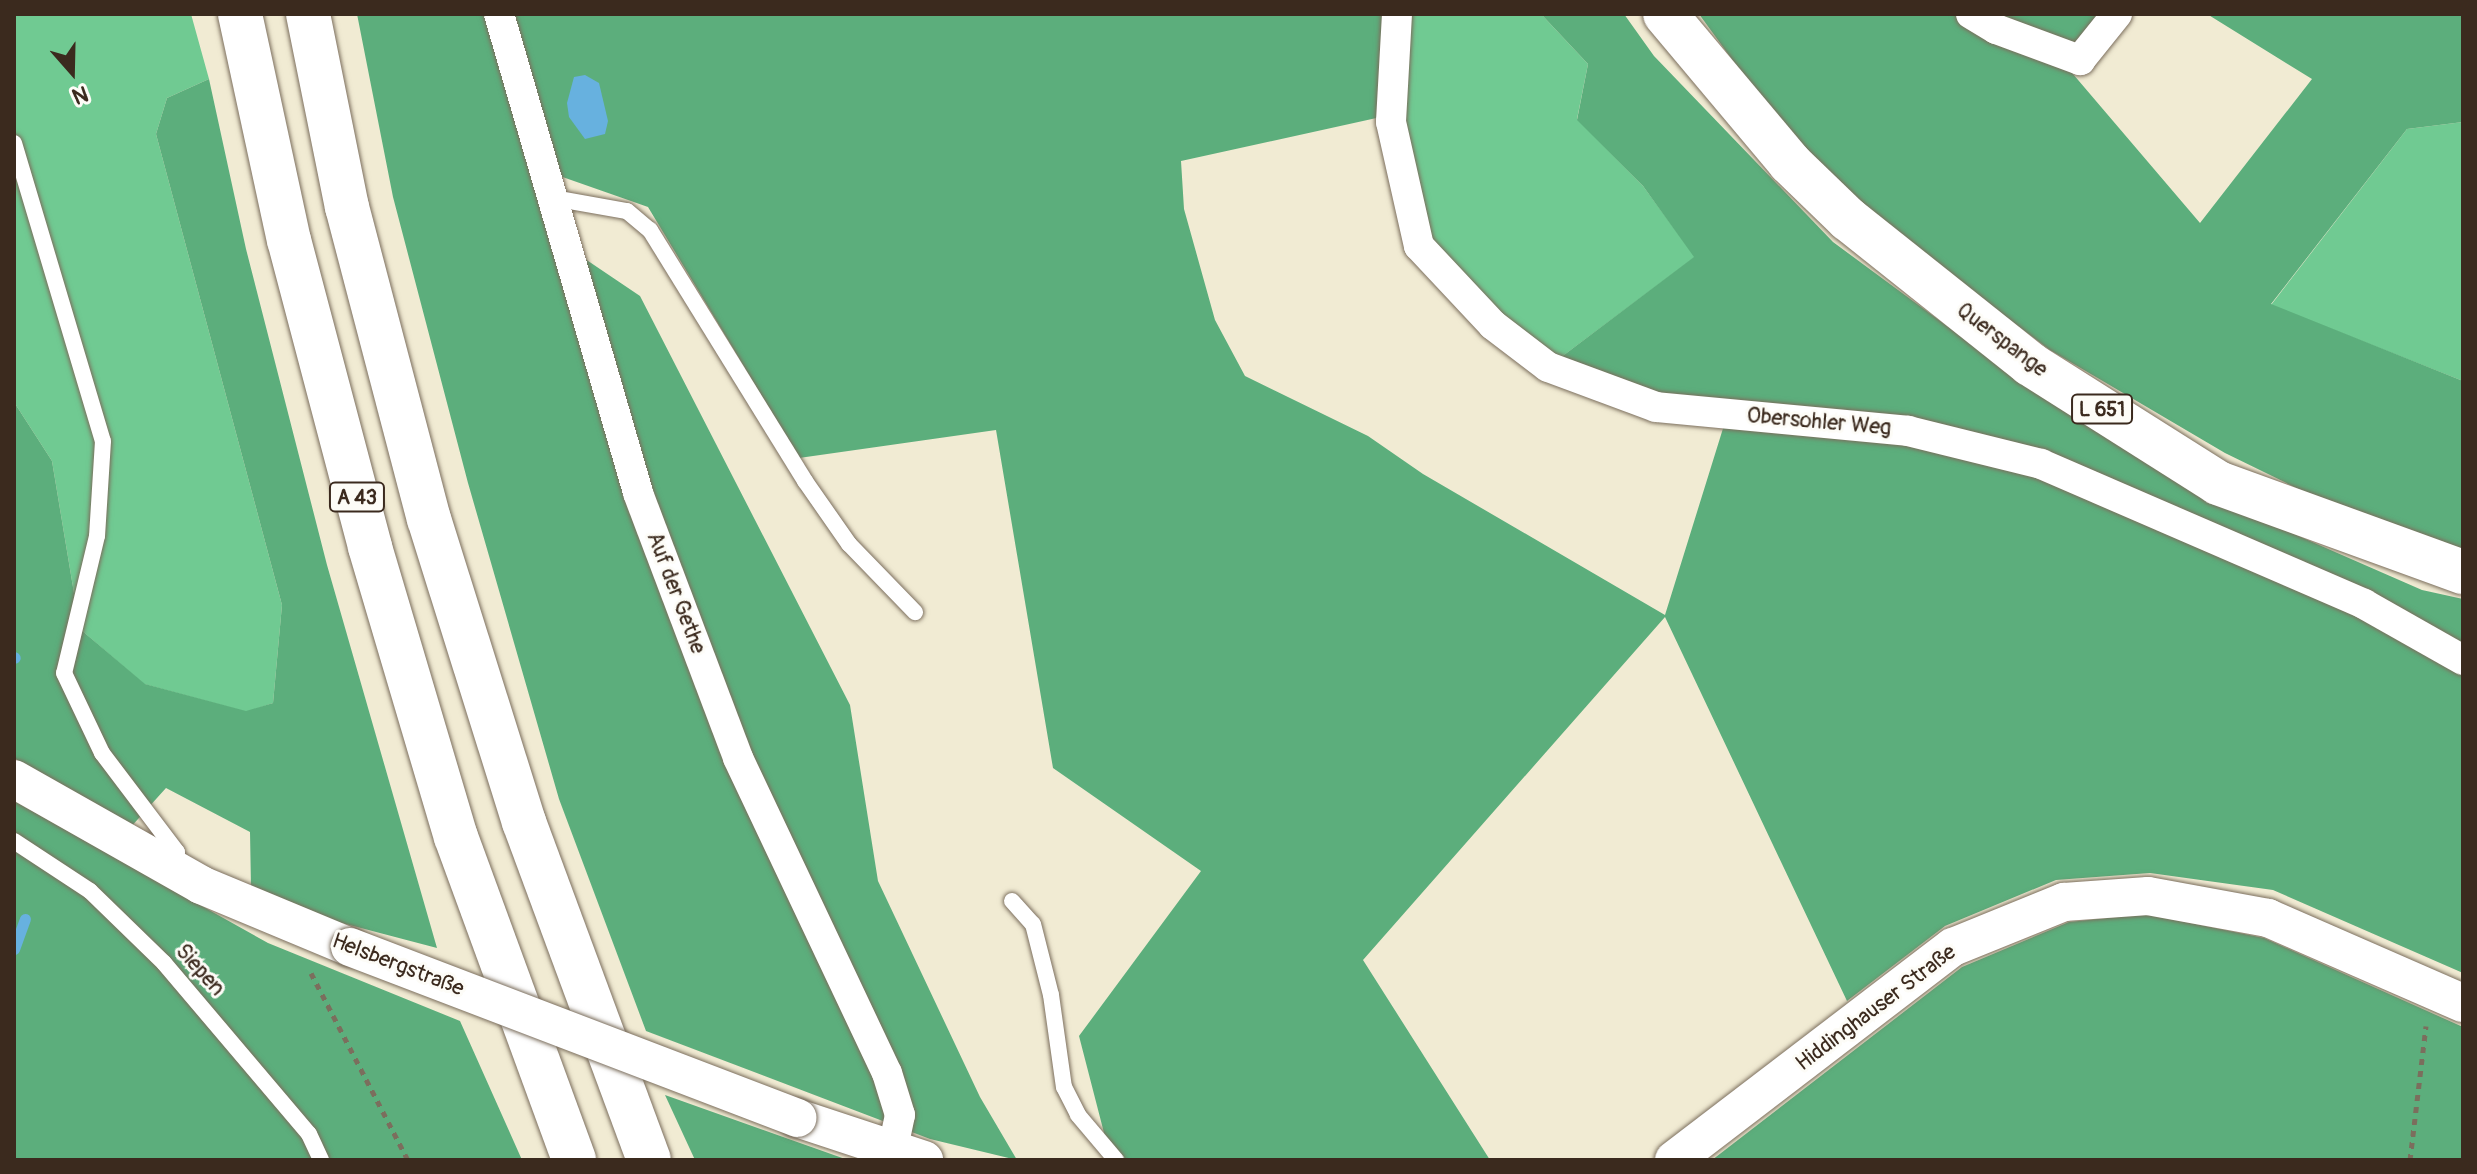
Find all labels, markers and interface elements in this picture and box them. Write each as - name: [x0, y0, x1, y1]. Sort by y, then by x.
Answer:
- north arrow: [32, 32, 112, 112]
- text: N: [68, 79, 92, 110]
- street label: Querspange: [1951, 297, 2053, 383]
- road number: L 651: [2070, 393, 2134, 425]
- street label: Obersohler Weg: [1746, 403, 1892, 441]
- road number: A 43: [327, 481, 387, 513]
- street label: Auf der Gethe: [641, 528, 711, 658]
- street label: Helsbergstraße: [328, 928, 468, 1002]
- street label: Siepen: [170, 939, 230, 1001]
- street label: Hiddinghauser Straße: [1791, 939, 1961, 1077]

